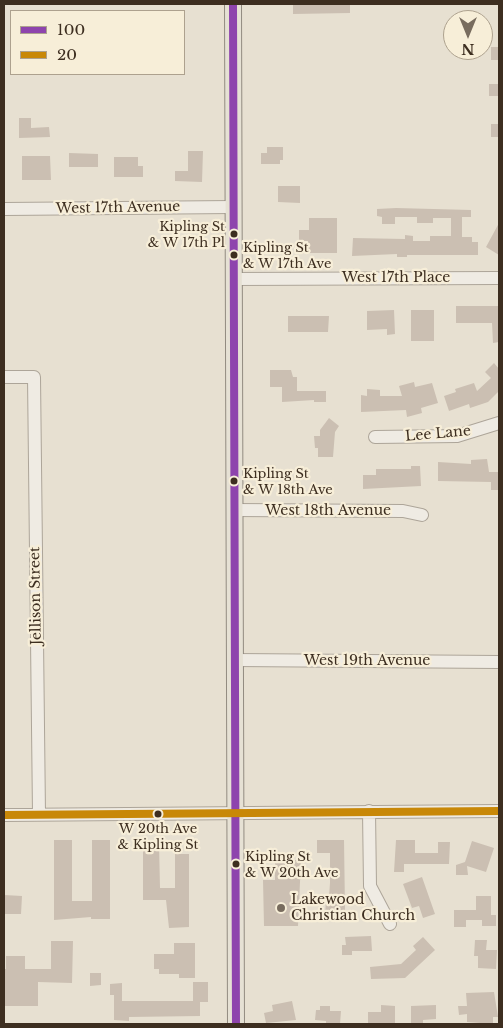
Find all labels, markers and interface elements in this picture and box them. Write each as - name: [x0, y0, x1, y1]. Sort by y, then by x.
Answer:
- legend: [10, 10, 185, 75]
- north arrow: [443, 10, 493, 60]
- text: 100: [57, 20, 85, 39]
- text: N: [461, 40, 475, 58]
- text: 20: [57, 45, 77, 64]
- street label: West 17th Avenue: [56, 199, 180, 217]
- place label: Kipling St & W 17th Pl: [148, 219, 225, 250]
- marker: Kipling St & W 17th Pl: [229, 229, 239, 239]
- place label: Kipling St & W 17th Ave: [243, 240, 331, 271]
- marker: Kipling St & W 17th Ave: [229, 250, 239, 260]
- street label: West 17th Place: [342, 270, 450, 286]
- street label: Lee Lane: [404, 423, 472, 445]
- place label: Kipling St & W 18th Ave: [243, 466, 333, 497]
- marker: Kipling St & W 18th Ave: [229, 476, 239, 486]
- street label: West 18th Avenue: [265, 503, 391, 519]
- street label: Jellison Street: [27, 547, 45, 645]
- street label: West 19th Avenue: [304, 653, 430, 669]
- marker: W 20th Ave & Kipling St: [153, 809, 163, 819]
- place label: W 20th Ave & Kipling St: [118, 821, 198, 852]
- place label: Kipling St & W 20th Ave: [245, 849, 338, 880]
- marker: Kipling St & W 20th Ave: [231, 859, 241, 869]
- place label: Lakewood Christian Church: [291, 892, 415, 924]
- marker: Lakewood Christian Church: [275, 902, 287, 914]

